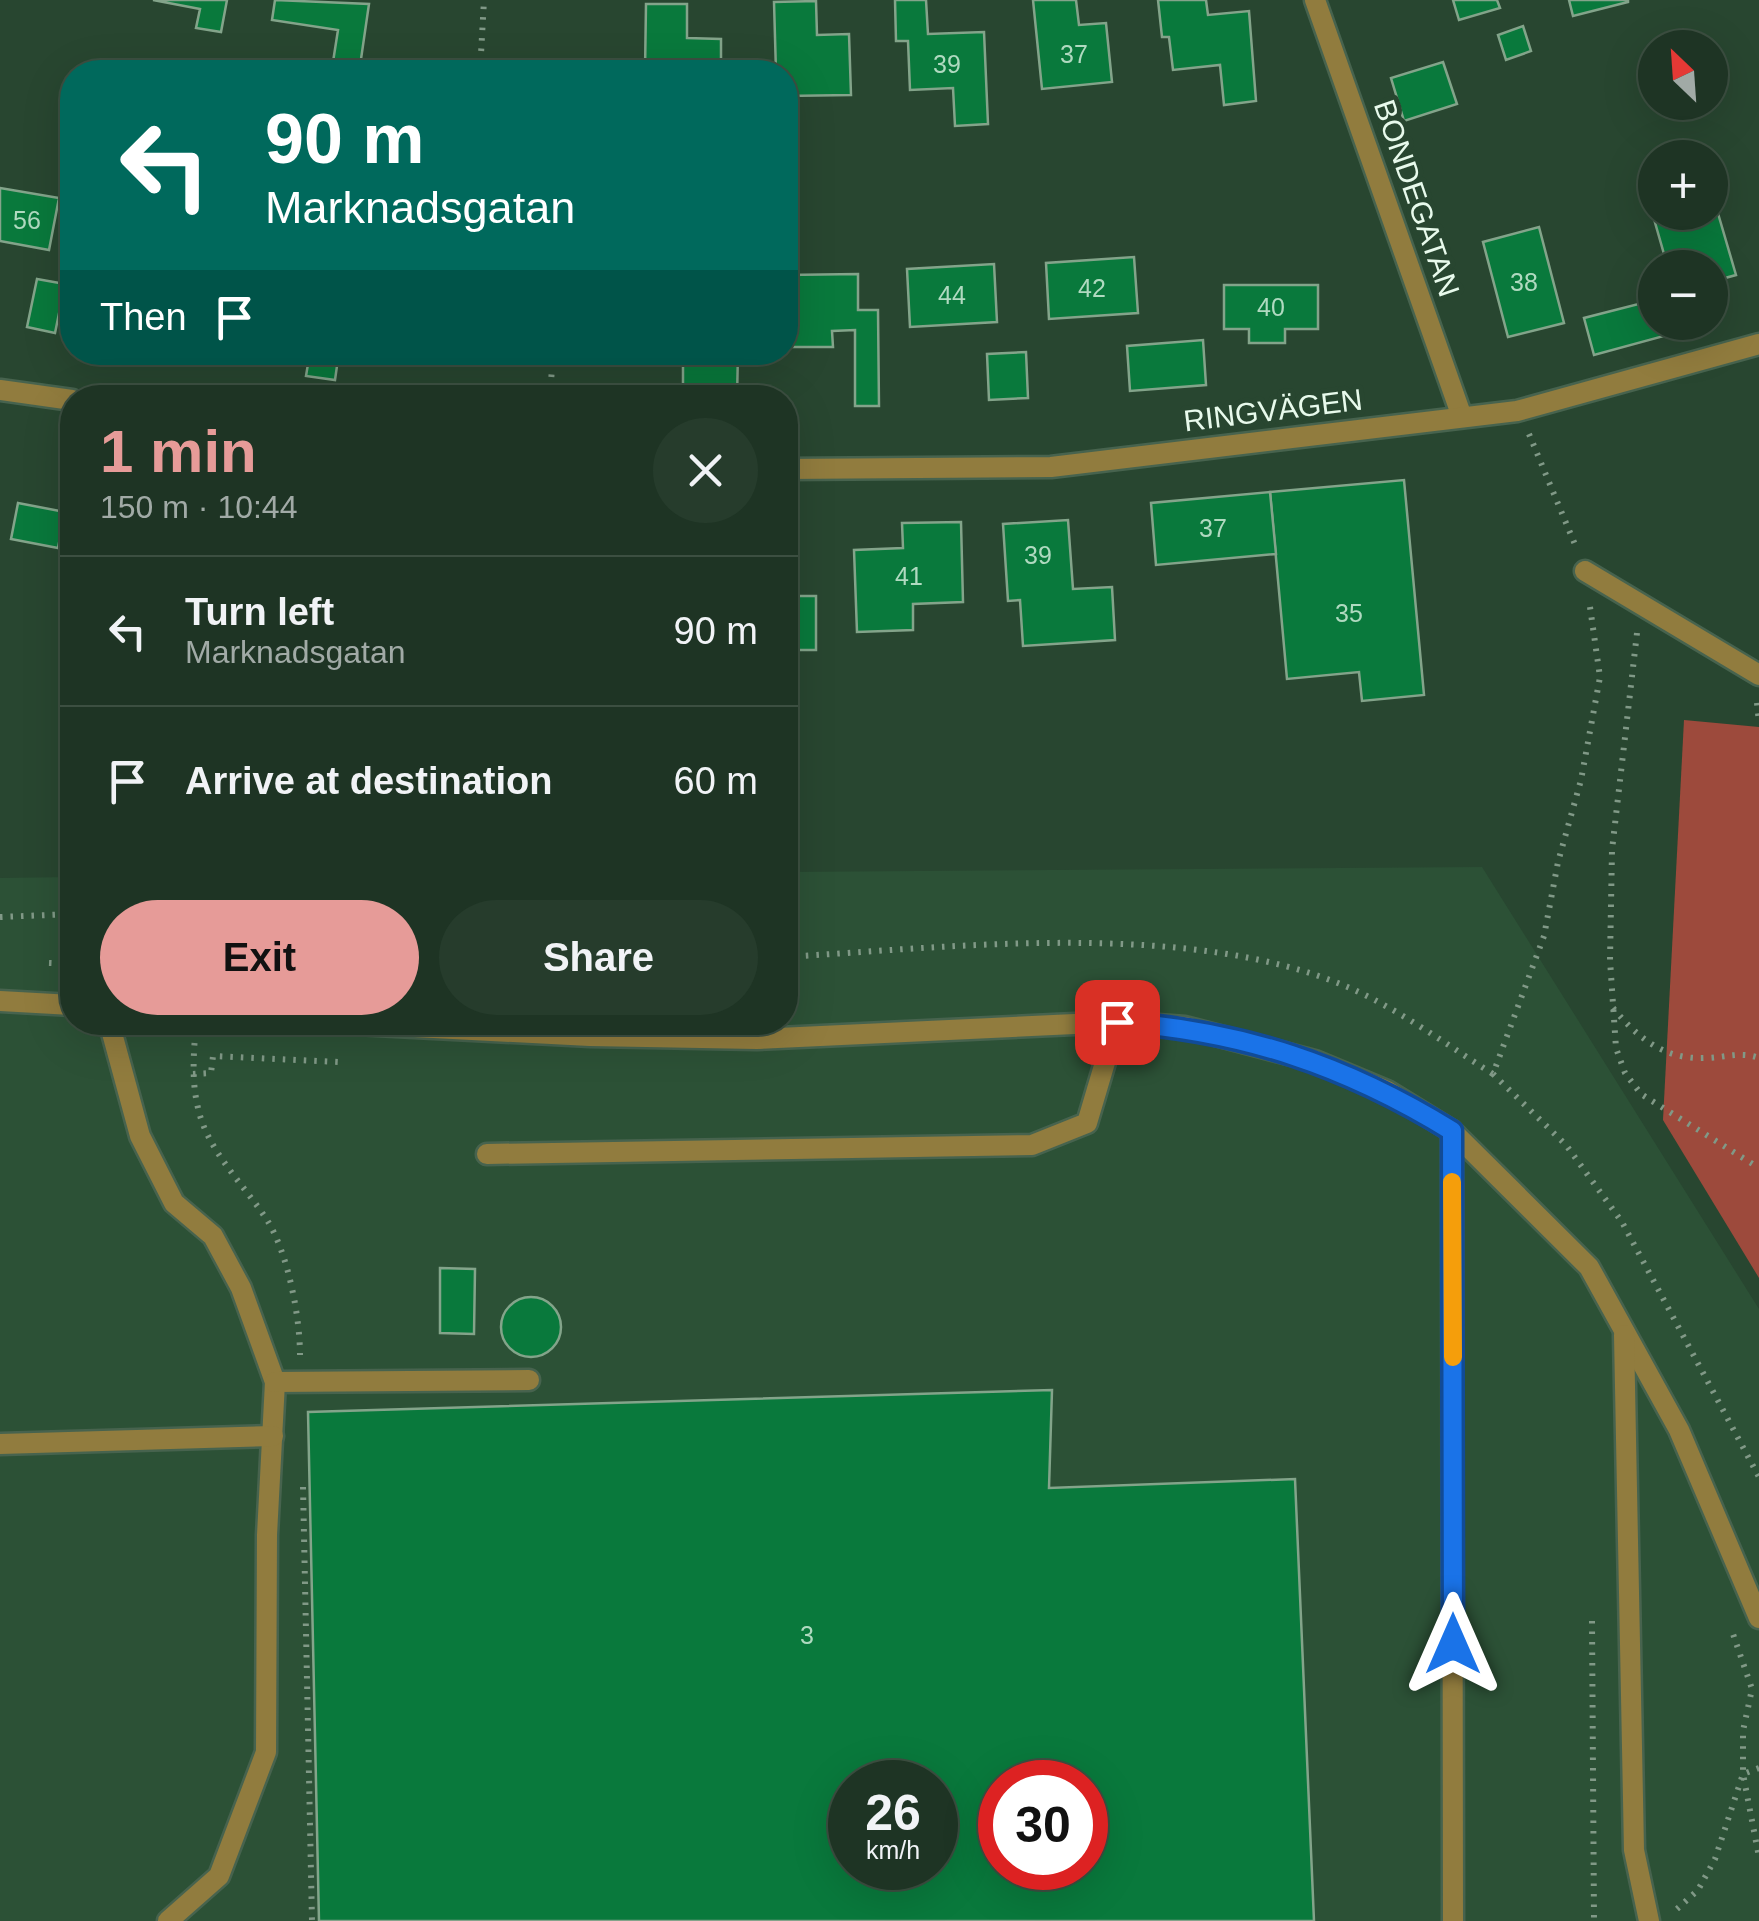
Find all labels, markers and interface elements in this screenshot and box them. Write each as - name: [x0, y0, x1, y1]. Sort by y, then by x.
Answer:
- north arrow: [1638, 30, 1728, 120]
- map controls: [1638, 30, 1728, 340]
- house number: 37: [1060, 40, 1088, 68]
- house number: 39: [933, 50, 961, 78]
- street label: BONDEGATAN: [1368, 95, 1466, 301]
- icon: left: [100, 100, 230, 230]
- text: 90 m: [265, 100, 425, 178]
- button: +: [1638, 140, 1728, 230]
- text: Marknadsgatan: [265, 182, 575, 233]
- house number: 56: [13, 206, 41, 234]
- button: −: [1638, 250, 1728, 340]
- house number: 38: [1510, 268, 1538, 296]
- house number: 42: [1078, 274, 1106, 302]
- house number: 44: [938, 281, 966, 309]
- icon: arrive: [207, 290, 262, 345]
- house number: 40: [1257, 293, 1285, 321]
- text: Then: [100, 296, 187, 338]
- street label: RINGVÄGEN: [1182, 383, 1364, 437]
- text: 1 min: [100, 418, 257, 485]
- button: close: [653, 418, 758, 523]
- text: 150 m · 10:44: [100, 489, 297, 525]
- house number: 37: [1199, 514, 1227, 542]
- house number: 39: [1024, 541, 1052, 569]
- house number: 41: [895, 562, 923, 590]
- text: Turn left: [185, 591, 334, 633]
- house number: 35: [1335, 599, 1363, 627]
- icon: left: [100, 604, 155, 659]
- text: 90 m: [674, 610, 758, 652]
- text: Marknadsgatan: [185, 634, 406, 670]
- icon: arrive: [100, 754, 155, 809]
- text: Arrive at destination: [185, 760, 552, 802]
- text: 60 m: [674, 760, 758, 802]
- button: Exit: [100, 900, 419, 1015]
- button: Share: [439, 900, 758, 1015]
- pin: [1075, 980, 1160, 1065]
- icon: arrive: [1090, 995, 1145, 1050]
- position arrow: [1401, 1592, 1505, 1696]
- house number: 3: [800, 1621, 814, 1649]
- speed limit sign: 30: [978, 1760, 1108, 1890]
- text: 26: [865, 1785, 921, 1841]
- text: km/h: [866, 1836, 920, 1864]

